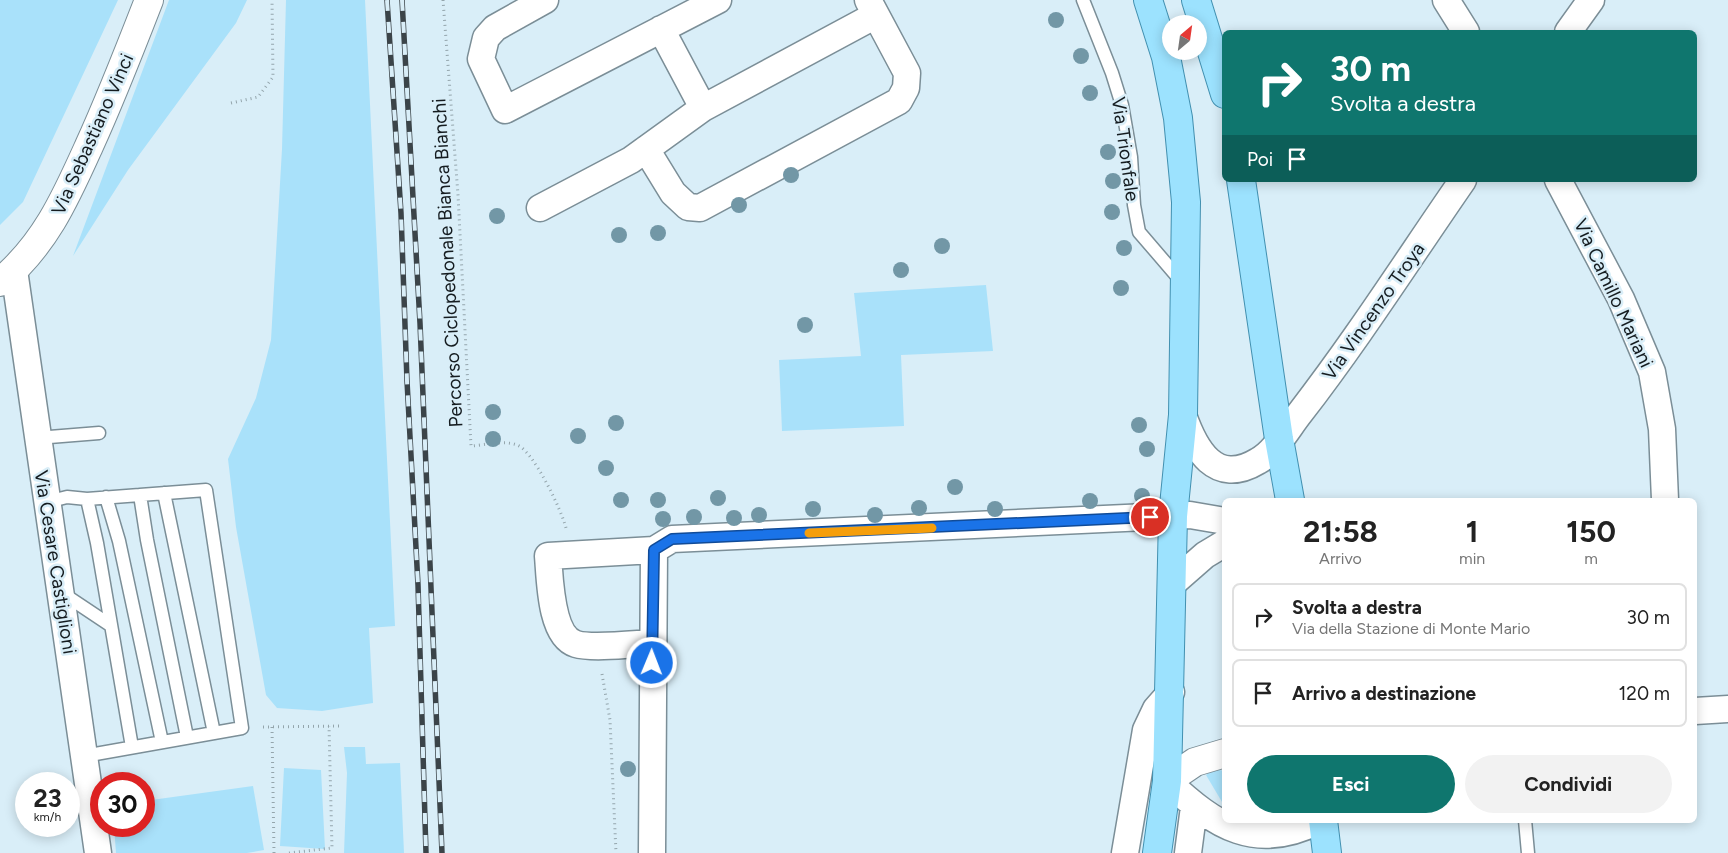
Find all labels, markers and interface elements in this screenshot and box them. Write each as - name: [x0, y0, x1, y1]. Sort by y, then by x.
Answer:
- north arrow: [1162, 15, 1208, 60]
- map controls: [1162, 15, 1207, 60]
- text: 30 m: [1330, 48, 1411, 90]
- street label: Via Sebastiano Vinci: [47, 50, 138, 218]
- icon: right: [1247, 50, 1312, 115]
- text: Svolta a destra: [1330, 90, 1476, 117]
- street label: Via Trionfale: [1107, 95, 1144, 203]
- street label: Percorso Ciclopedonale Bianca Bianchi: [427, 98, 468, 428]
- icon: arrive: [1283, 145, 1311, 173]
- text: Poi: [1247, 148, 1273, 171]
- street label: Via Camillo Mariani: [1569, 215, 1658, 371]
- street label: Via Vincenzo Troya: [1317, 238, 1429, 385]
- street label: Via Cesare Castiglioni: [30, 469, 81, 656]
- pin: [1129, 496, 1171, 538]
- icon: arrive: [1136, 503, 1164, 531]
- text: 21:58: [1303, 513, 1378, 550]
- text: 1: [1466, 513, 1478, 550]
- text: 150: [1566, 513, 1616, 550]
- text: Arrivo: [1319, 549, 1362, 568]
- text: min: [1459, 549, 1485, 568]
- text: m: [1584, 549, 1598, 568]
- text: Svolta a destra: [1292, 596, 1422, 619]
- icon: right: [1249, 603, 1277, 631]
- text: 30 m: [1627, 606, 1670, 629]
- text: Via della Stazione di Monte Mario: [1292, 619, 1530, 638]
- position arrow: [625, 636, 677, 688]
- icon: arrive: [1249, 679, 1277, 707]
- text: Arrivo a destinazione: [1292, 682, 1476, 705]
- text: 120 m: [1618, 682, 1670, 705]
- button: Esci: [1247, 755, 1455, 813]
- button: Condividi: [1465, 755, 1672, 813]
- speed limit sign: 30: [90, 772, 155, 837]
- text: 23: [33, 783, 62, 813]
- text: km/h: [34, 810, 61, 824]

